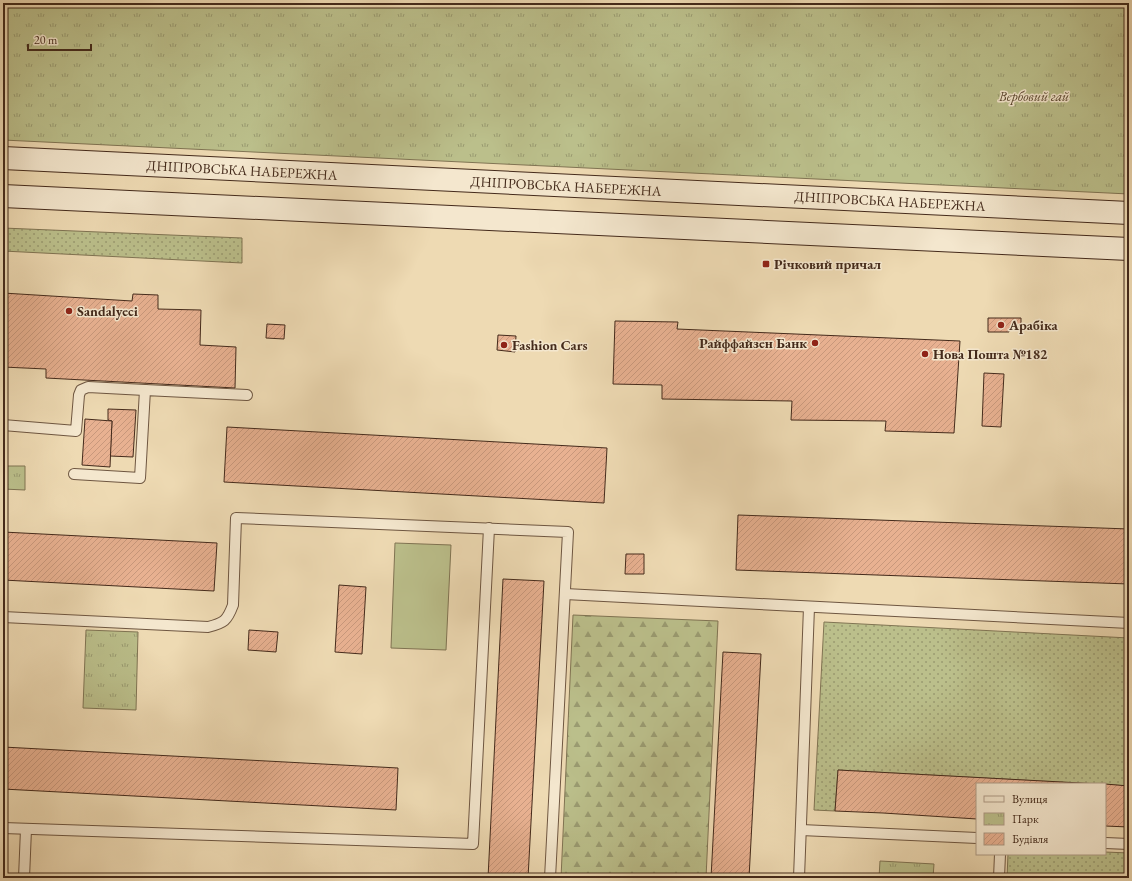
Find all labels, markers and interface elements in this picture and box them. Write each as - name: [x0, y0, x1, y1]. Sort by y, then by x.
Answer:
- scale bar: [28, 26, 91, 52]
- text: 20 m: [34, 32, 58, 48]
- park label: Вербовий гай: [998, 87, 1069, 105]
- street label: ДНІПРОВСЬКА НАБЕРЕЖНА: [146, 156, 338, 184]
- street label: ДНІПРОВСЬКА НАБЕРЕЖНА: [470, 172, 662, 200]
- street label: ДНІПРОВСЬКА НАБЕРЕЖНА: [794, 187, 986, 215]
- place label: Річковий причал: [774, 255, 881, 273]
- marker: Річковий причал: [761, 259, 771, 269]
- place label: Sandalyeci: [77, 302, 138, 320]
- marker: Sandalyeci: [64, 306, 74, 316]
- place label: Арабіка: [1008, 316, 1059, 334]
- marker: Арабіка: [996, 320, 1006, 330]
- place label: Райффайзен Банк: [699, 334, 807, 352]
- place label: Fashion Cars: [512, 336, 587, 354]
- marker: Райффайзен Банк: [810, 338, 820, 348]
- marker: Fashion Cars: [499, 340, 509, 350]
- place label: Нова Пошта №182: [933, 345, 1048, 363]
- marker: Нова Пошта №182: [920, 349, 930, 359]
- legend: [976, 783, 1106, 855]
- text: Вулиця: [1012, 791, 1048, 807]
- text: Парк: [1012, 811, 1039, 827]
- text: Будівля: [1012, 831, 1049, 847]

